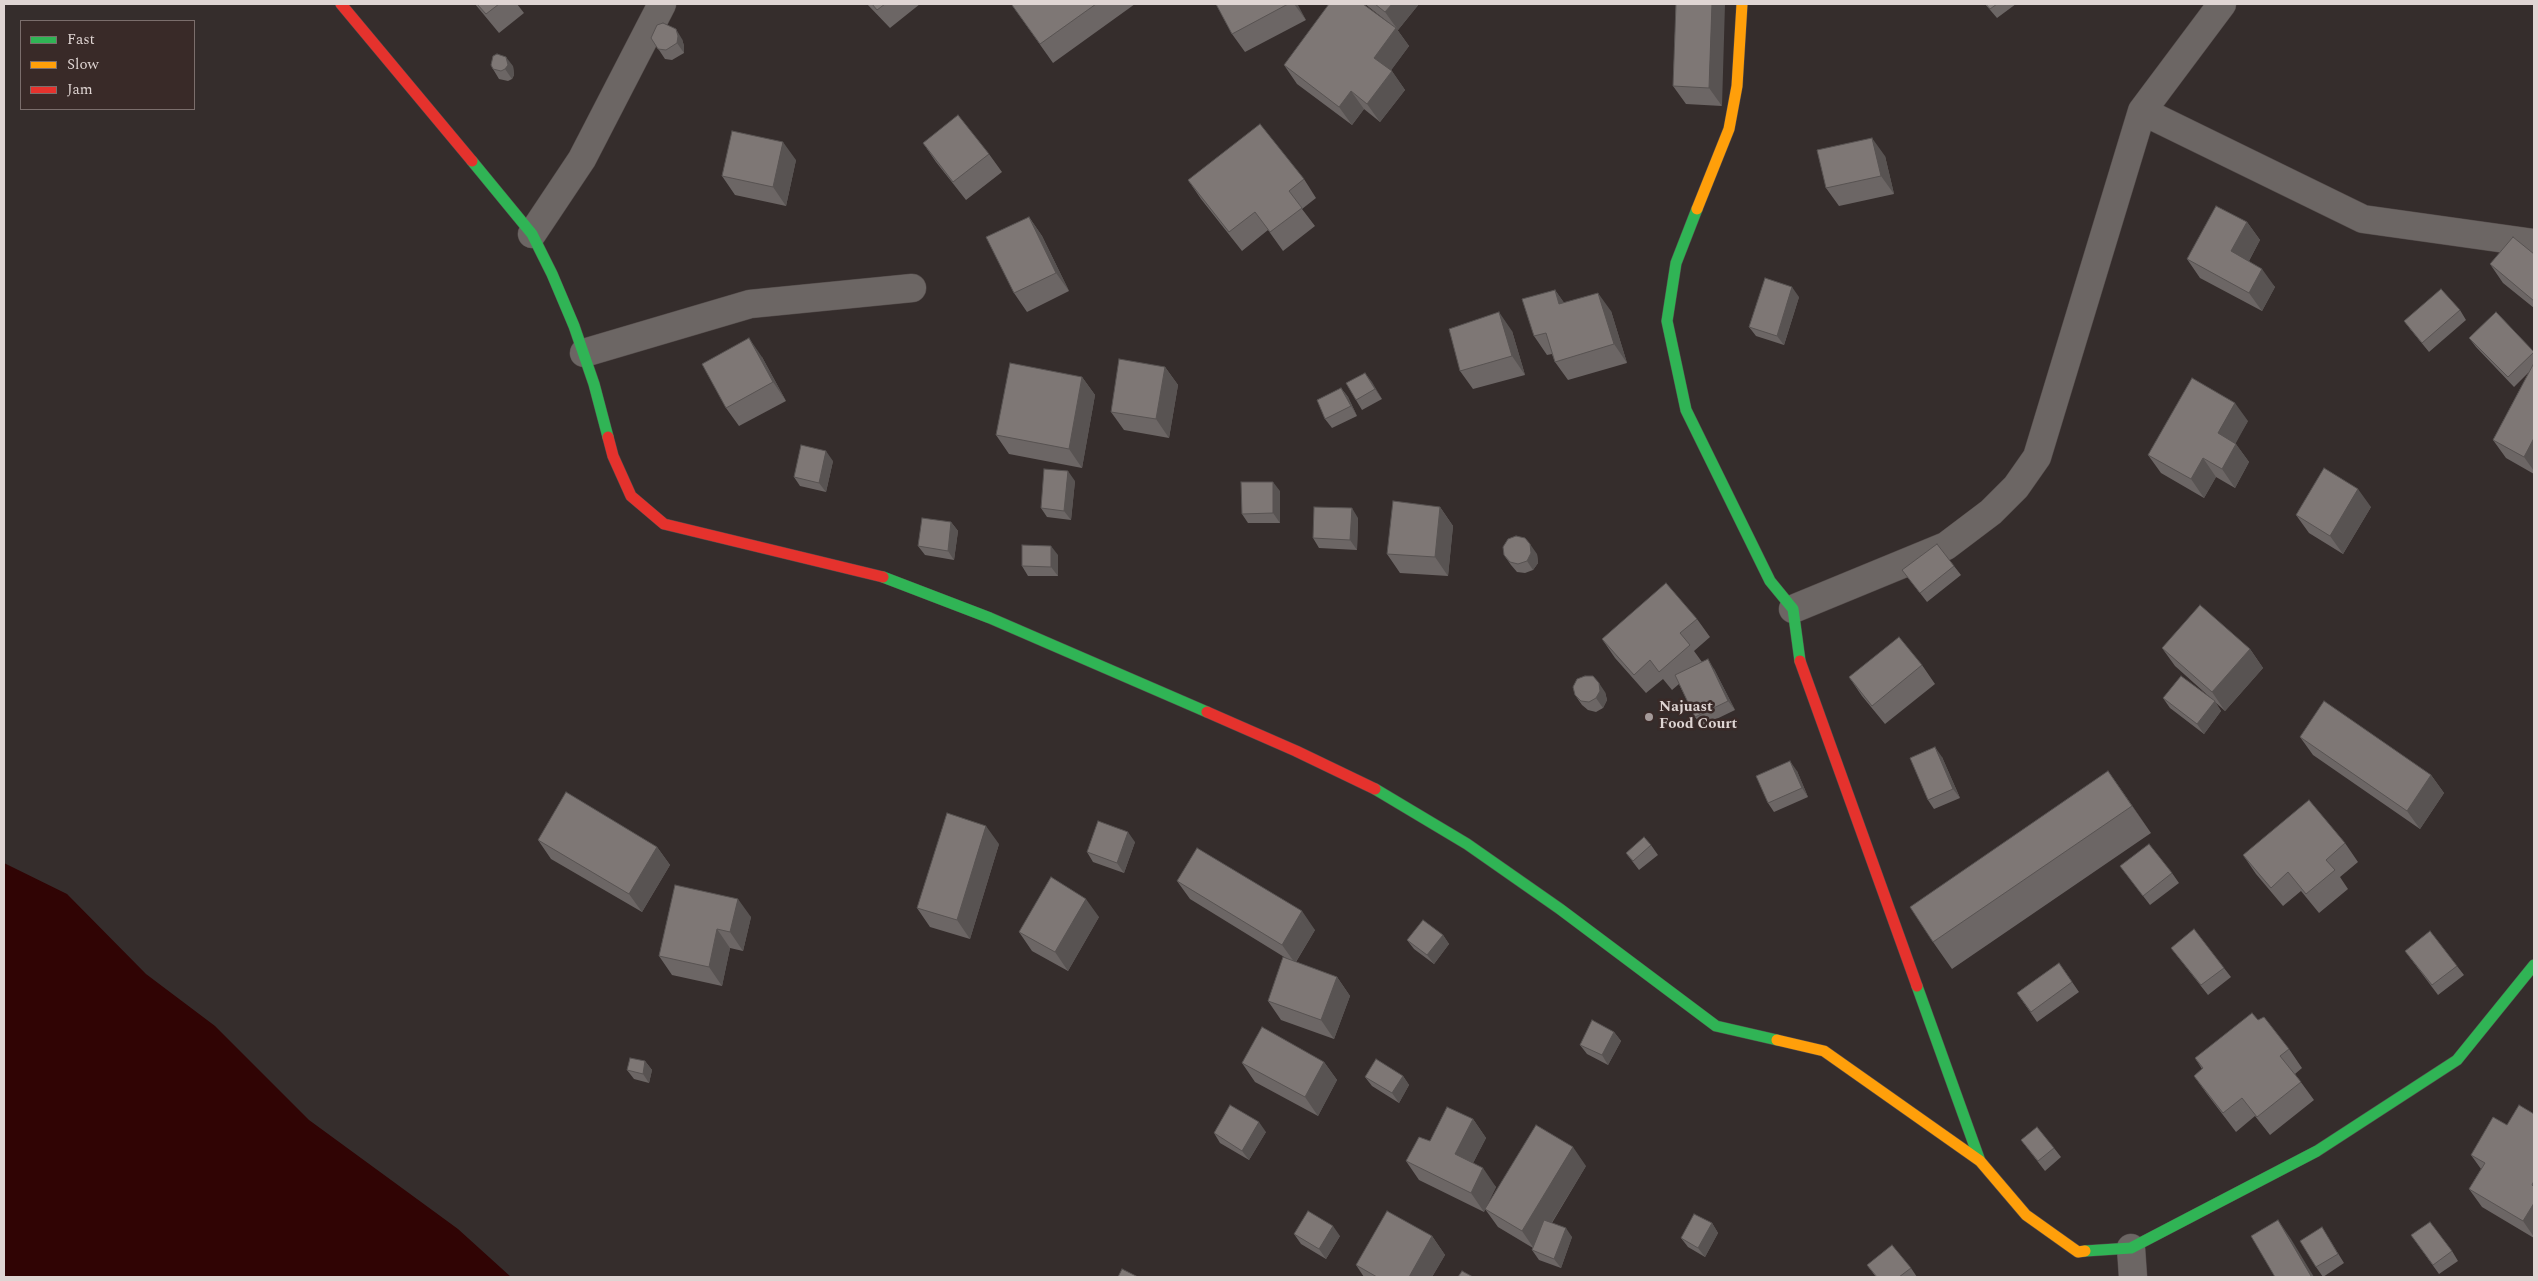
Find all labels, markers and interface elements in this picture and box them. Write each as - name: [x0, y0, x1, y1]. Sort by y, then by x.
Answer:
- legend: [20, 20, 195, 110]
- text: Fast: [67, 28, 95, 51]
- text: Slow: [67, 53, 99, 76]
- text: Jam: [67, 78, 93, 101]
- place label: Najuast Food Court: [1659, 699, 1737, 734]
- marker: Najuast Food Court: [1643, 711, 1655, 723]

